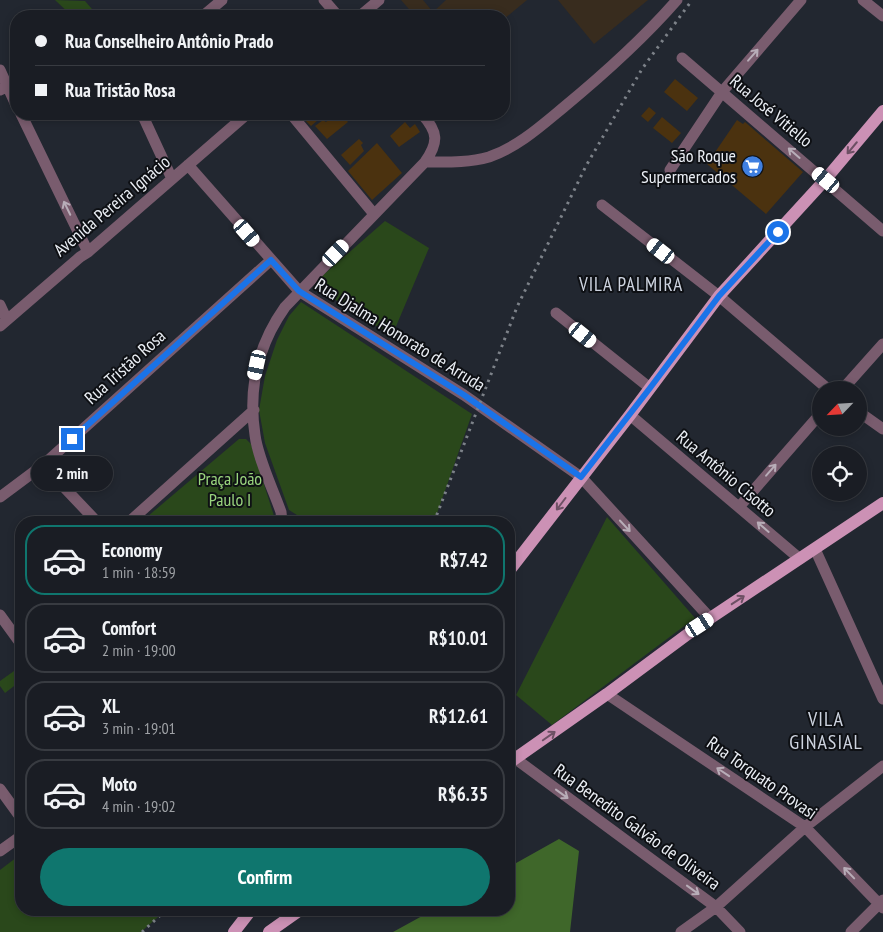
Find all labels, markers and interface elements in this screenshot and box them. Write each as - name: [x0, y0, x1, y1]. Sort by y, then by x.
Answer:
- text: Rua Conselheiro Antônio Prado: [65, 29, 273, 53]
- one-way arrow: [748, 48, 759, 61]
- street label: Rua José Vitiello: [725, 69, 818, 152]
- text: Rua Tristão Rosa: [65, 78, 176, 102]
- one-way arrow: [846, 142, 858, 155]
- place label: São Roque Supermercados: [641, 144, 736, 188]
- one-way arrow: [787, 147, 800, 159]
- street label: Avenida Pereira Ignácio: [49, 150, 175, 261]
- supermarket icon: São Roque Supermercados: [740, 154, 764, 178]
- car: [809, 165, 842, 195]
- one-way arrow: [61, 201, 71, 216]
- car: [231, 217, 262, 249]
- route start: [767, 221, 789, 243]
- car: [644, 236, 677, 266]
- car: [320, 237, 351, 269]
- district label: VILA PALMIRA: [578, 272, 683, 296]
- street label: Rua Djalma Honorato de Arruda: [311, 273, 490, 396]
- car: [566, 320, 599, 350]
- street label: Rua Tristão Rosa: [79, 324, 170, 409]
- car: [246, 349, 267, 381]
- north arrow: [812, 381, 868, 436]
- map controls: [812, 381, 867, 501]
- street label: Rua Antônio Cisotto: [672, 425, 781, 522]
- route end: [61, 428, 83, 450]
- button: locate: [812, 446, 867, 501]
- callout: 2 min: [31, 456, 113, 492]
- text: 2 min: [56, 463, 88, 483]
- one-way arrow: [765, 464, 777, 477]
- park label: Praça João Paulo I: [198, 467, 262, 511]
- one-way arrow: [555, 497, 566, 510]
- one-way arrow: [620, 520, 631, 533]
- one-way arrow: [757, 522, 770, 533]
- icon: car: [42, 538, 87, 583]
- text: Economy: [102, 538, 162, 562]
- text: R$7.42: [440, 548, 488, 572]
- text: 1 min · 18:59: [102, 562, 176, 582]
- one-way arrow: [731, 595, 745, 606]
- car: [683, 611, 716, 639]
- icon: car: [42, 616, 87, 661]
- text: Comfort: [102, 616, 156, 640]
- text: R$10.01: [429, 626, 488, 650]
- text: 2 min · 19:00: [102, 640, 176, 660]
- icon: car: [42, 694, 87, 739]
- text: XL: [102, 694, 120, 718]
- text: R$12.61: [429, 704, 488, 728]
- district label: VILA GINASIAL: [789, 706, 863, 755]
- text: 3 min · 19:01: [102, 718, 176, 738]
- one-way arrow: [542, 731, 556, 741]
- street label: Rua Torquato Provasi: [703, 731, 822, 824]
- street label: Rua Benedito Galvão de Oliveira: [549, 758, 725, 895]
- one-way arrow: [716, 767, 730, 777]
- icon: car: [42, 772, 87, 817]
- text: Moto: [102, 772, 137, 796]
- text: R$6.35: [438, 782, 488, 806]
- one-way arrow: [555, 789, 569, 799]
- text: 4 min · 19:02: [102, 796, 176, 816]
- button: Confirm: [40, 848, 490, 906]
- one-way arrow: [843, 867, 855, 879]
- one-way arrow: [686, 885, 700, 895]

